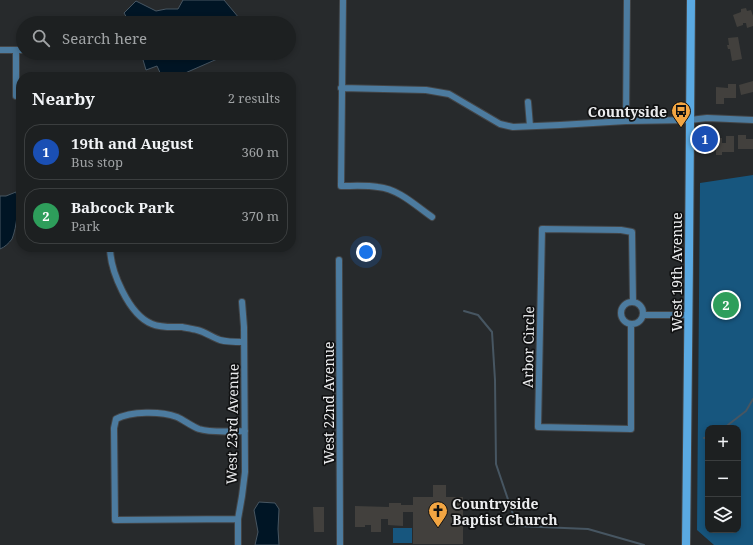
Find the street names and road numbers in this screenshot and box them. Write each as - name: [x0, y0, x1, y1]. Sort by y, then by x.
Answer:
- street label: West 19th Avenue: [667, 212, 686, 332]
- street label: Arbor Circle: [518, 306, 538, 388]
- street label: West 22nd Avenue: [319, 341, 338, 465]
- street label: West 23rd Avenue: [221, 363, 243, 485]

